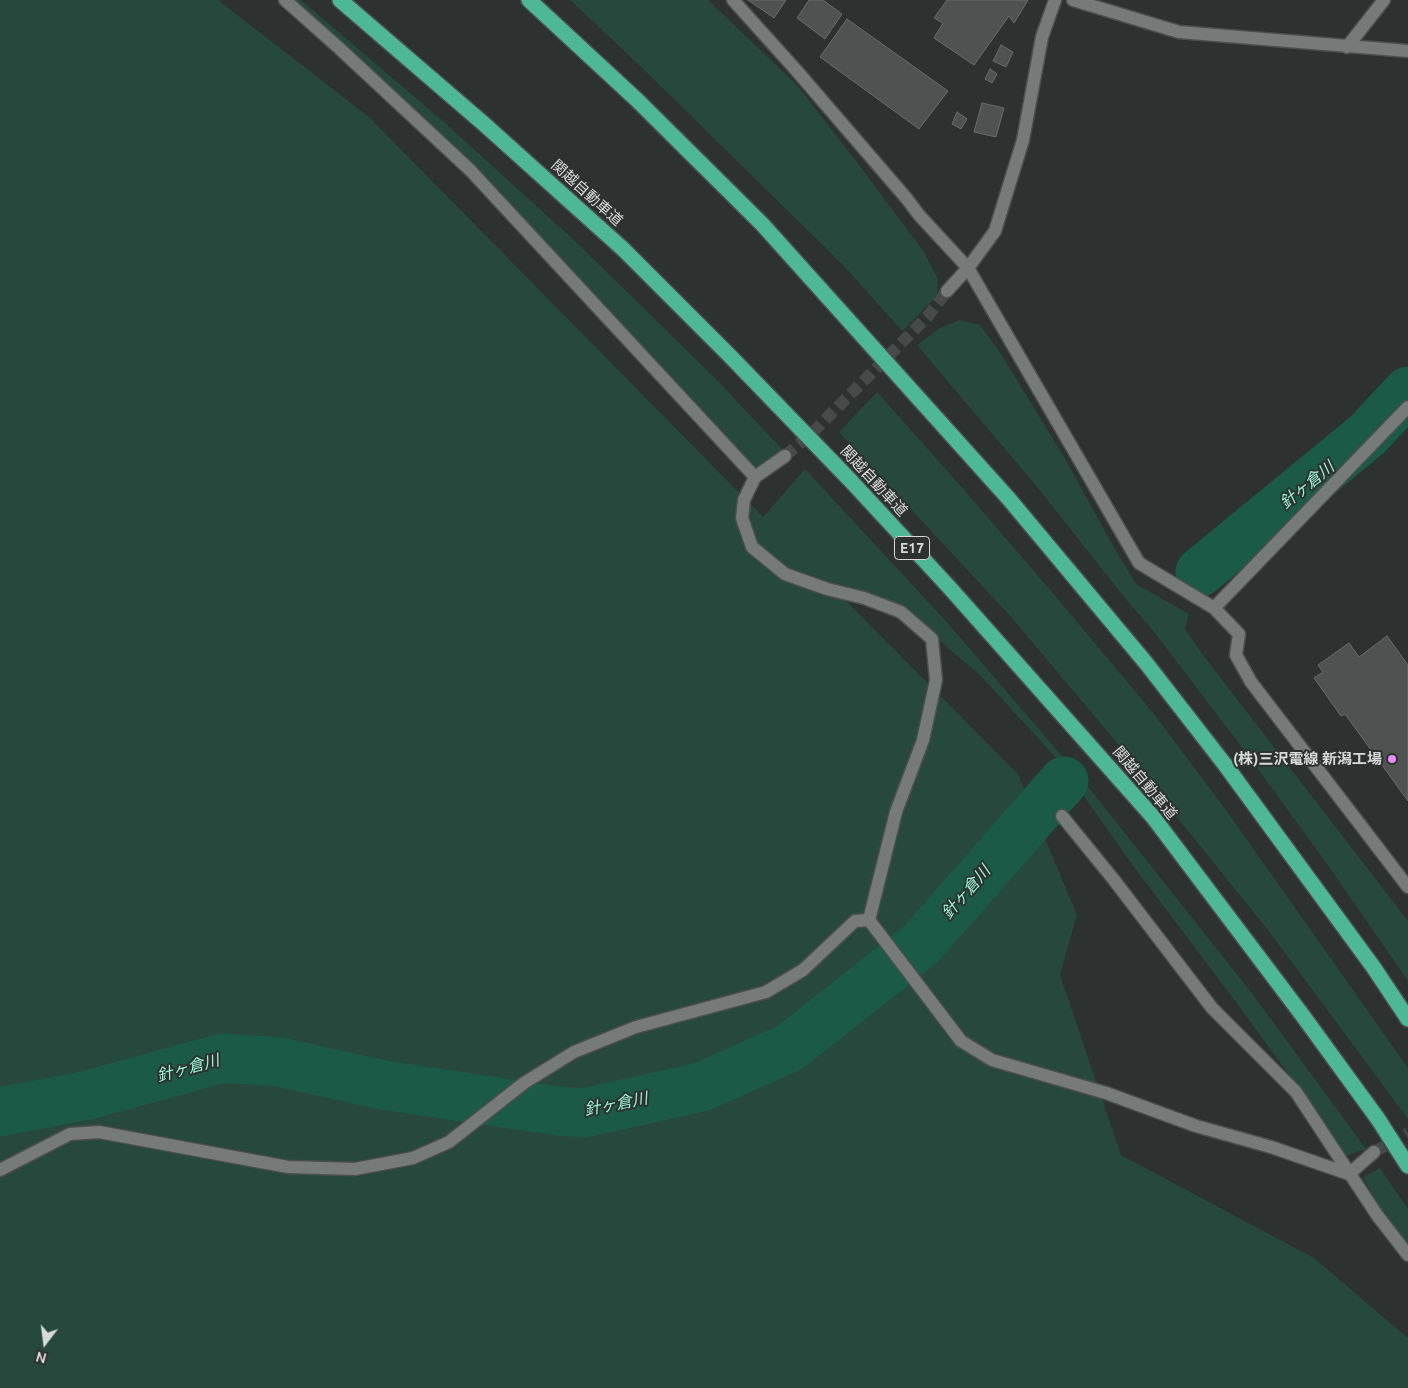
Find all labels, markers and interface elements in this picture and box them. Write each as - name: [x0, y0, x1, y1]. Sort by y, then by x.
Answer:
- street label: 関越自動車道: [548, 156, 626, 230]
- street label: 関越自動車道: [837, 442, 911, 520]
- water label: 針ヶ倉川: [1276, 457, 1338, 513]
- road number: E17: [894, 536, 930, 560]
- street label: 関越自動車道: [1109, 743, 1181, 823]
- place label: (株)三沢電線 新潟工場: [1233, 750, 1382, 768]
- marker: (株)三沢電線 新潟工場: [1386, 753, 1398, 765]
- water label: 針ヶ倉川: [938, 862, 994, 922]
- water label: 針ヶ倉川: [155, 1050, 221, 1086]
- water label: 針ヶ倉川: [583, 1088, 649, 1120]
- north arrow: [20, 1318, 70, 1368]
- text: N: [34, 1348, 48, 1367]

